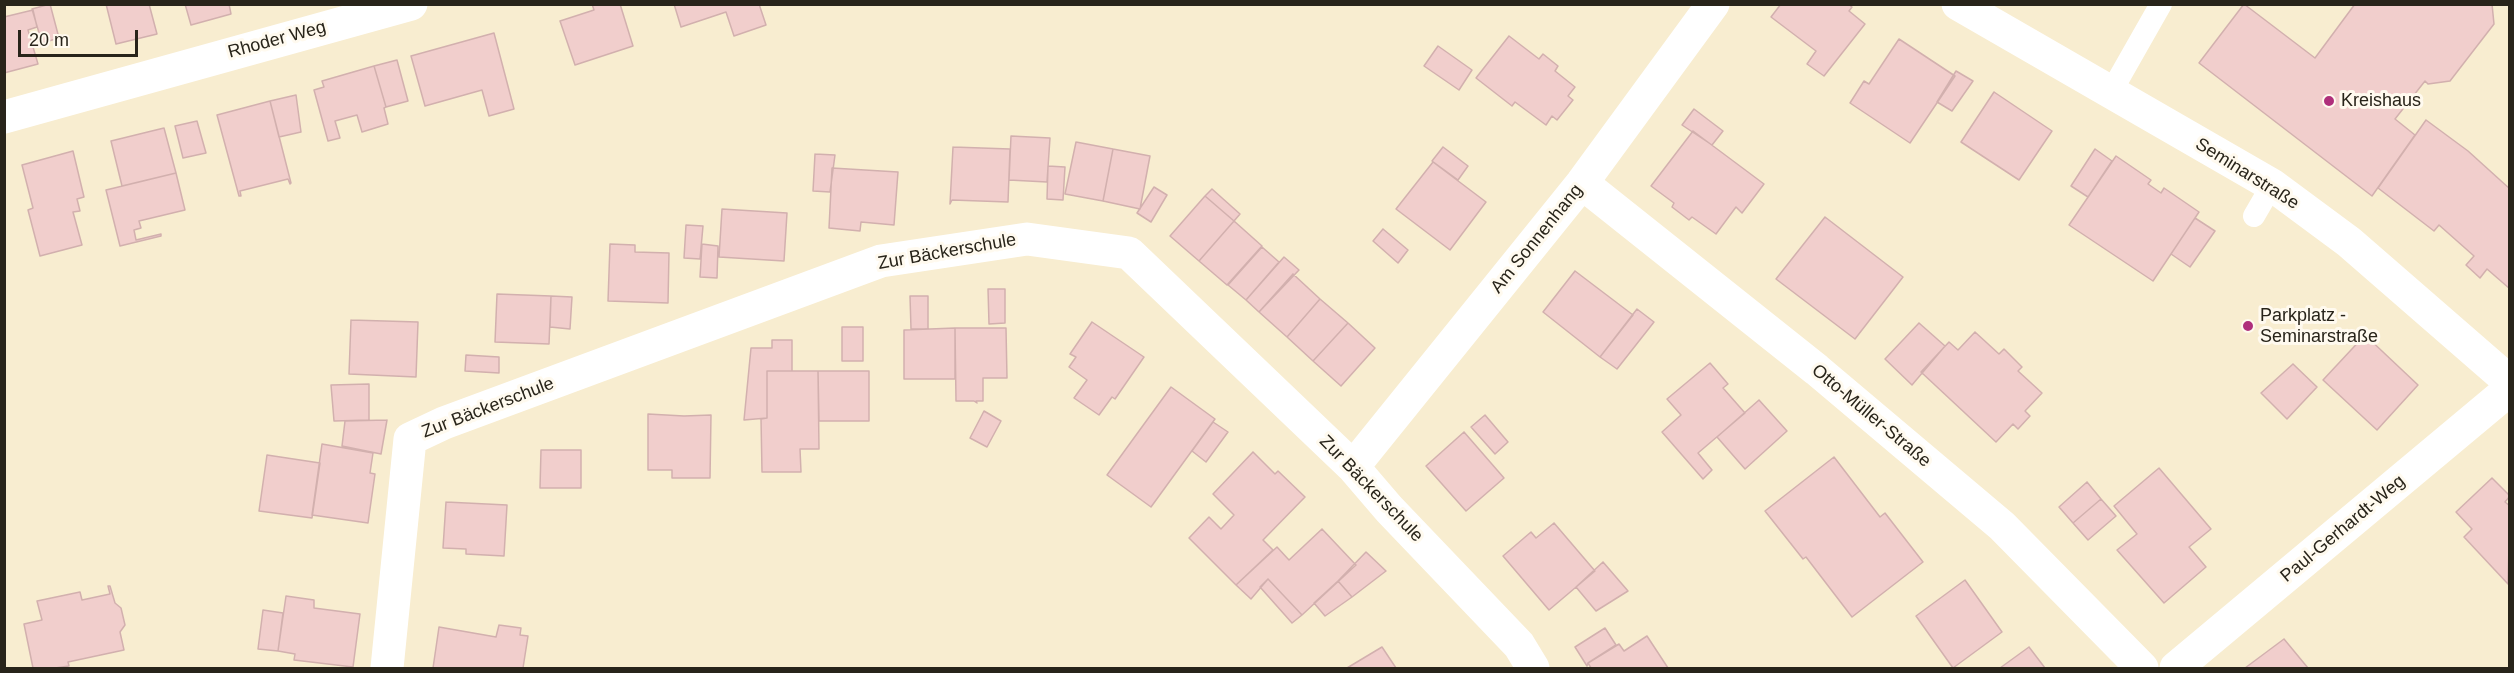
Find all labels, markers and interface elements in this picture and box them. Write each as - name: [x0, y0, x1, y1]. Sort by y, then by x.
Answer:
- street label: Rhoder Weg: [226, 17, 328, 63]
- scale bar: [21, 18, 141, 56]
- text: 20 m: [29, 30, 69, 50]
- place label: Kreishaus: [2341, 90, 2421, 112]
- marker: Kreishaus: [2322, 94, 2336, 108]
- street label: Seminarstraße: [2191, 134, 2303, 214]
- street label: Am Sonnenhang: [1486, 180, 1588, 298]
- street label: Zur Bäckerschule: [876, 229, 1018, 275]
- place label: Parkplatz - Seminarstraße: [2260, 305, 2378, 348]
- marker: Parkplatz - Seminarstraße: [2241, 319, 2255, 333]
- street label: Otto-Müller-Straße: [1807, 360, 1935, 472]
- street label: Zur Bäckerschule: [419, 373, 557, 443]
- street label: Zur Bäckerschule: [1315, 431, 1427, 547]
- street label: Paul-Gerhardt-Weg: [2276, 471, 2410, 587]

